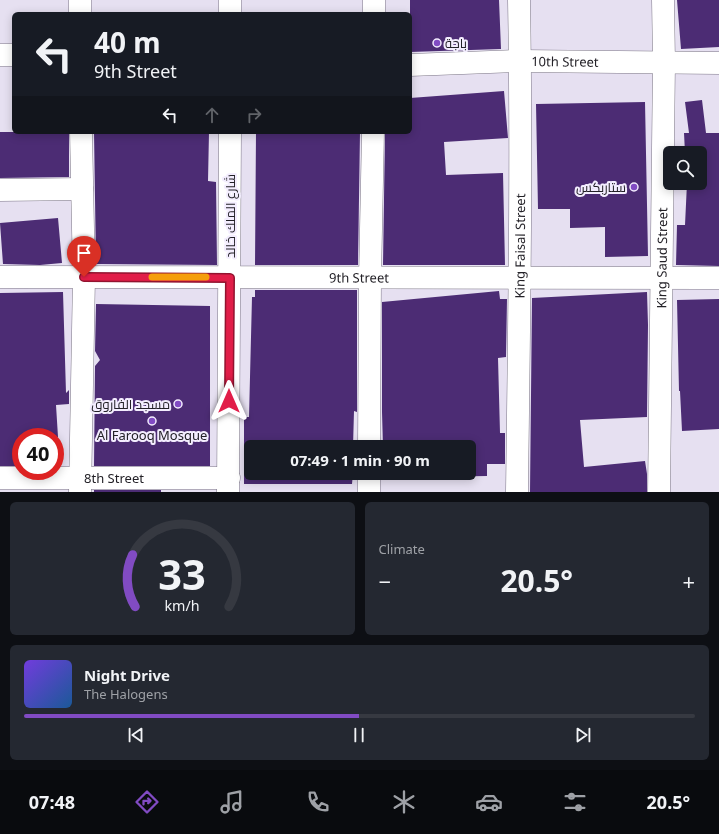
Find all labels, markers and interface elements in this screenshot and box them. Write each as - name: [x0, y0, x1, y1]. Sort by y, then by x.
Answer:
- text: 40 m: [94, 23, 161, 61]
- icon: left: [28, 28, 80, 80]
- place label: باجة: [445, 34, 467, 52]
- marker: باجة: [432, 38, 442, 48]
- street label: 10th Street: [531, 52, 599, 71]
- text: 9th Street: [94, 59, 177, 83]
- icon: left: [159, 104, 181, 126]
- icon: ahead: [201, 104, 223, 126]
- icon: right: [243, 104, 265, 126]
- map controls: [663, 146, 707, 190]
- button: search: [663, 146, 707, 190]
- street label: شارع الملك خالد: [221, 174, 239, 258]
- place label: ستاربكس: [576, 178, 626, 196]
- marker: ستاربكس: [629, 182, 639, 192]
- street label: King Faisal Street: [510, 193, 529, 299]
- street label: King Saud Street: [652, 207, 671, 309]
- pin: [67, 236, 101, 277]
- icon: arrive: [73, 242, 95, 264]
- street label: 9th Street: [329, 268, 389, 287]
- position arrow: [208, 380, 250, 422]
- place label: مسجد الفاروق: [91, 395, 170, 413]
- marker: مسجد الفاروق: [173, 399, 183, 409]
- marker: Al Farooq Mosque: [147, 416, 157, 426]
- place label: Al Farooq Mosque: [97, 426, 207, 444]
- speed limit sign: 40: [12, 428, 64, 480]
- text: 07:49 · 1 min · 90 m: [290, 450, 430, 470]
- street label: 8th Street: [84, 469, 144, 487]
- text: Climate: [379, 540, 425, 558]
- text: 33: [158, 545, 206, 601]
- text: 20.5°: [500, 560, 573, 601]
- text: −: [379, 566, 391, 596]
- text: +: [682, 566, 695, 596]
- text: km/h: [165, 595, 200, 614]
- text: Night Drive: [84, 665, 170, 685]
- text: The Halogens: [84, 685, 168, 703]
- icon: previous: [125, 724, 147, 746]
- icon: pause: [348, 724, 370, 746]
- icon: next: [572, 724, 594, 746]
- icon: directions: [133, 788, 161, 816]
- icon: music: [218, 788, 246, 816]
- icon: phone: [304, 788, 332, 816]
- icon: climate: [390, 788, 418, 816]
- icon: car: [475, 788, 503, 816]
- icon: filters: [561, 788, 589, 816]
- text: 07:48: [29, 790, 75, 814]
- text: 20.5°: [647, 790, 690, 814]

